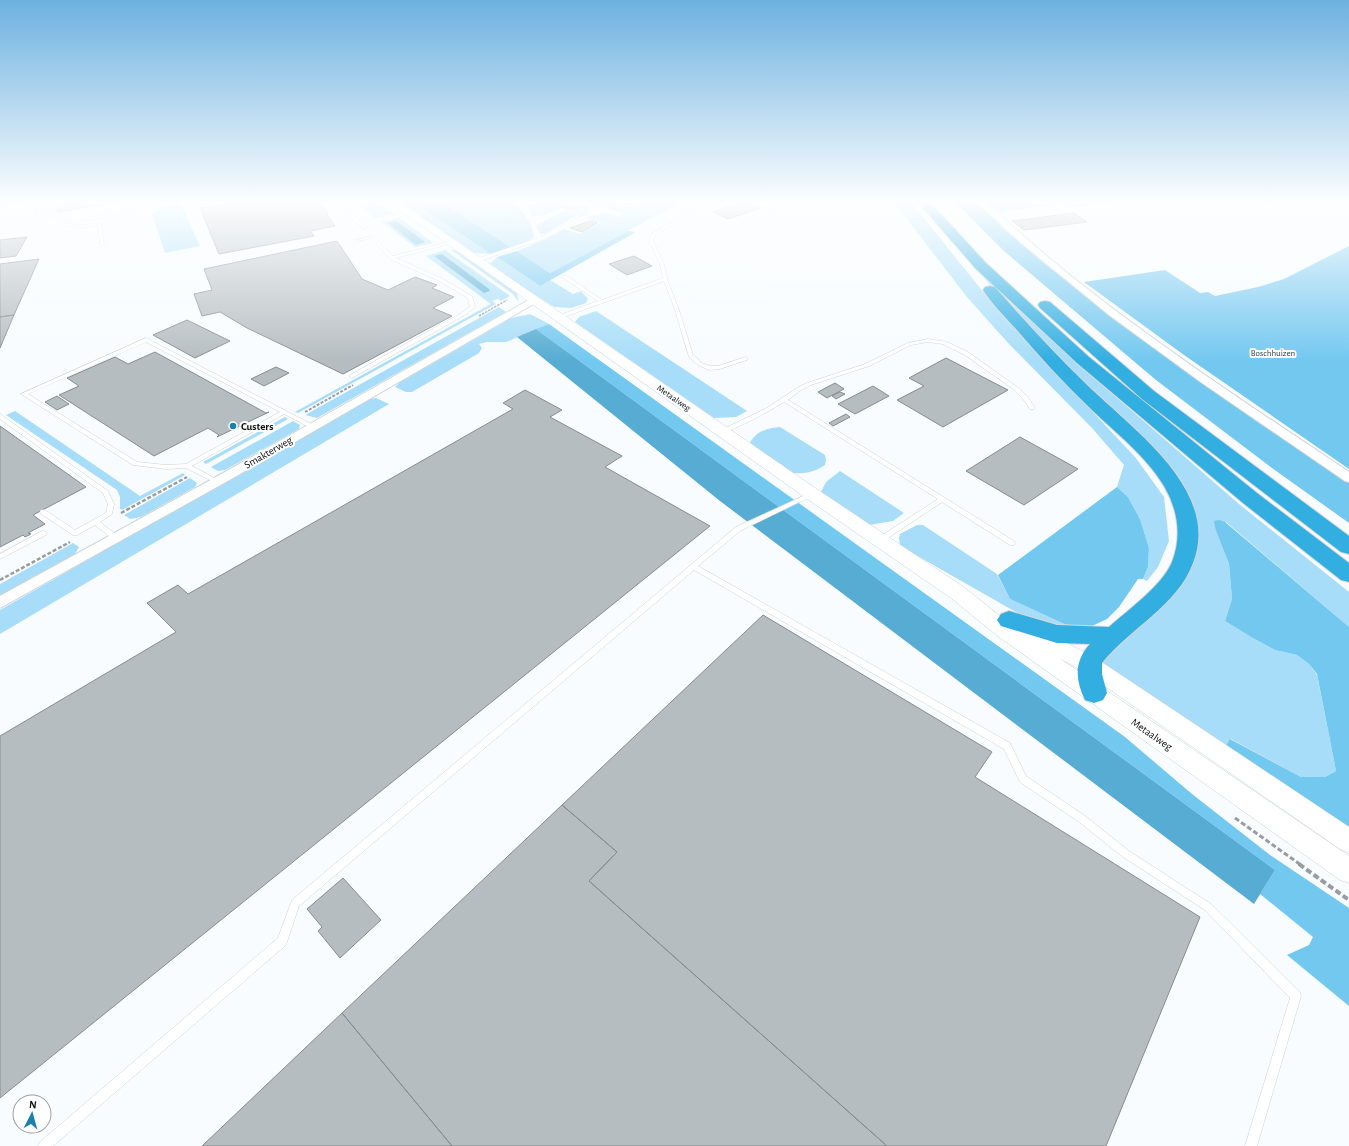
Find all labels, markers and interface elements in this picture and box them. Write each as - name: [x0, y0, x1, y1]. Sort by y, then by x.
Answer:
- park label: Boschhuizen: [1251, 349, 1295, 358]
- street label: Metaalweg: [655, 384, 693, 414]
- marker: Custers: [228, 421, 238, 431]
- place label: Custers: [241, 421, 273, 432]
- street label: Smakterweg: [242, 434, 295, 471]
- street label: Metaalweg: [1129, 716, 1175, 753]
- north arrow: [12, 1094, 52, 1134]
- text: N: [29, 1099, 37, 1110]

